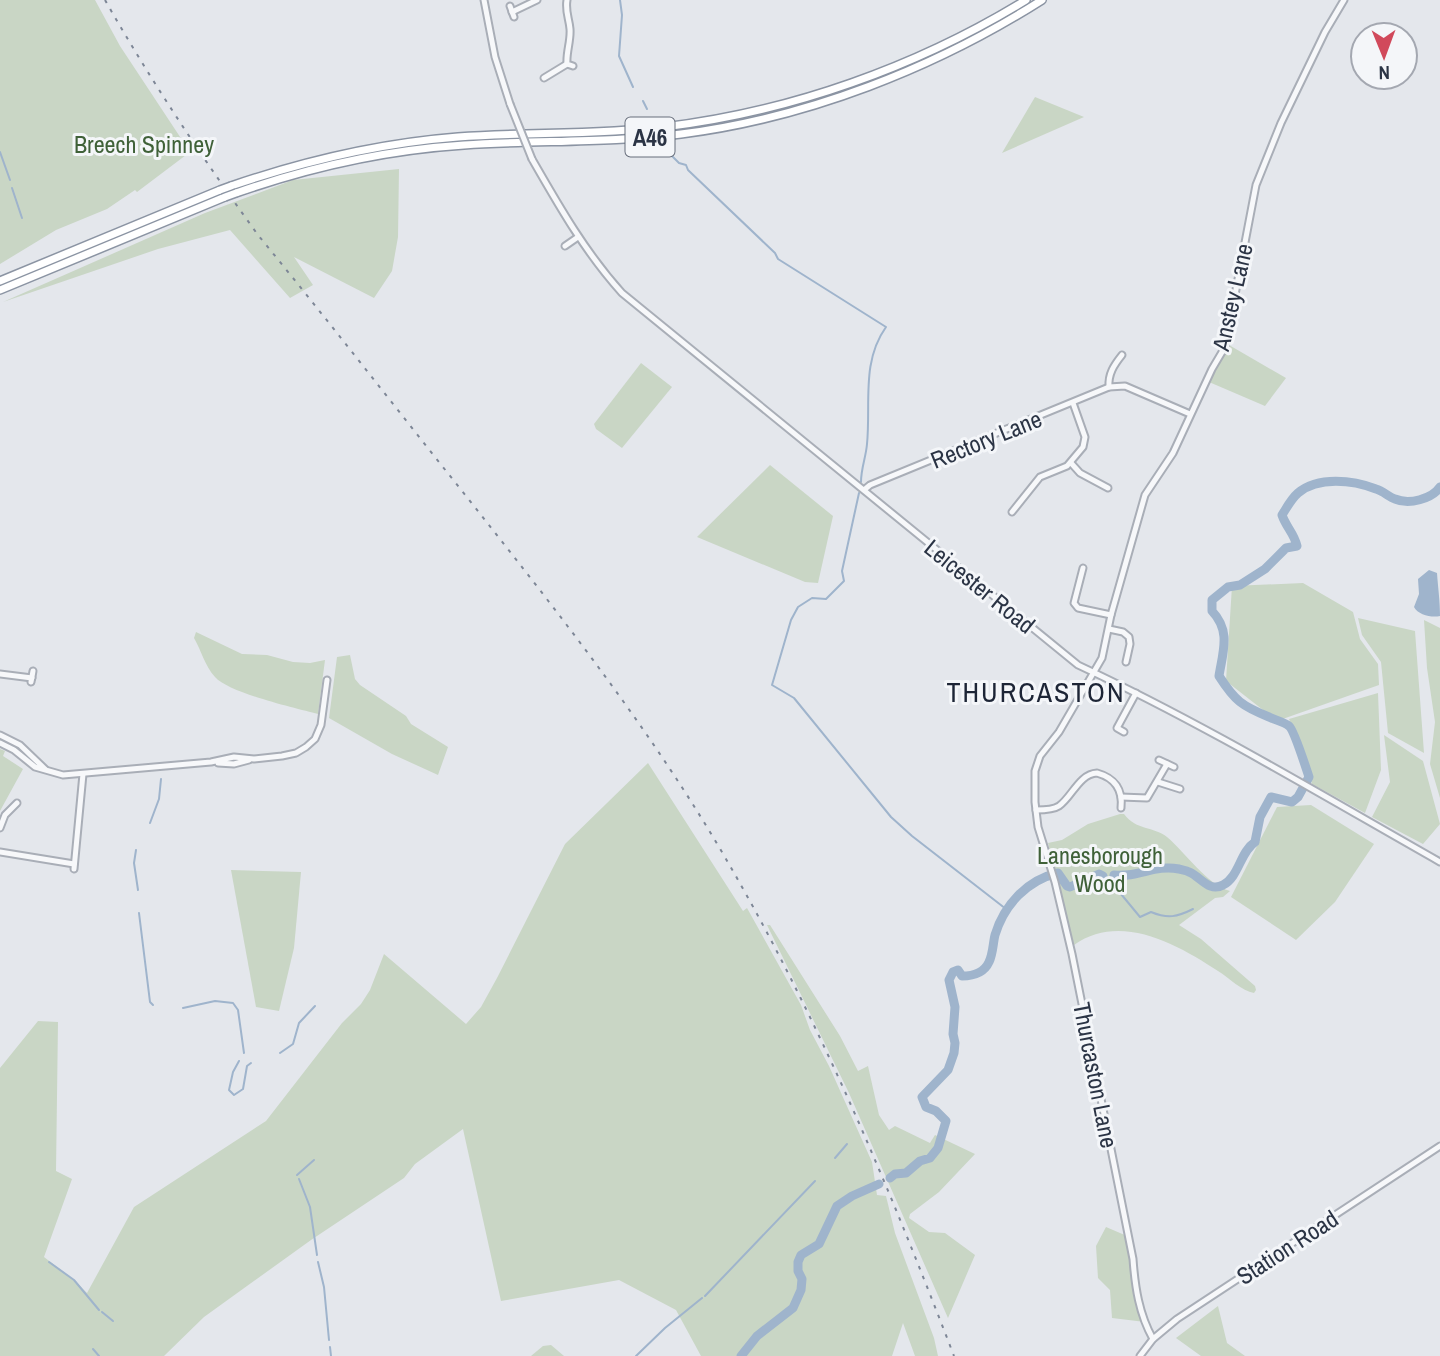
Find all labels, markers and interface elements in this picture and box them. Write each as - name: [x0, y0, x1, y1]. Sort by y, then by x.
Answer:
- north arrow: [1349, 21, 1419, 91]
- text: N: [1378, 60, 1390, 86]
- road number: A46: [626, 118, 674, 156]
- park label: Breech Spinney: [74, 128, 214, 160]
- street label: Anstey Lane: [1204, 240, 1260, 355]
- street label: Rectory Lane: [926, 402, 1046, 476]
- street label: Leicester Road: [918, 532, 1042, 640]
- district label: THURCASTON: [946, 673, 1126, 711]
- park label: Lanesborough Wood: [1037, 839, 1163, 899]
- street label: Thurcaston Lane: [1066, 999, 1126, 1151]
- street label: Station Road: [1230, 1202, 1344, 1292]

